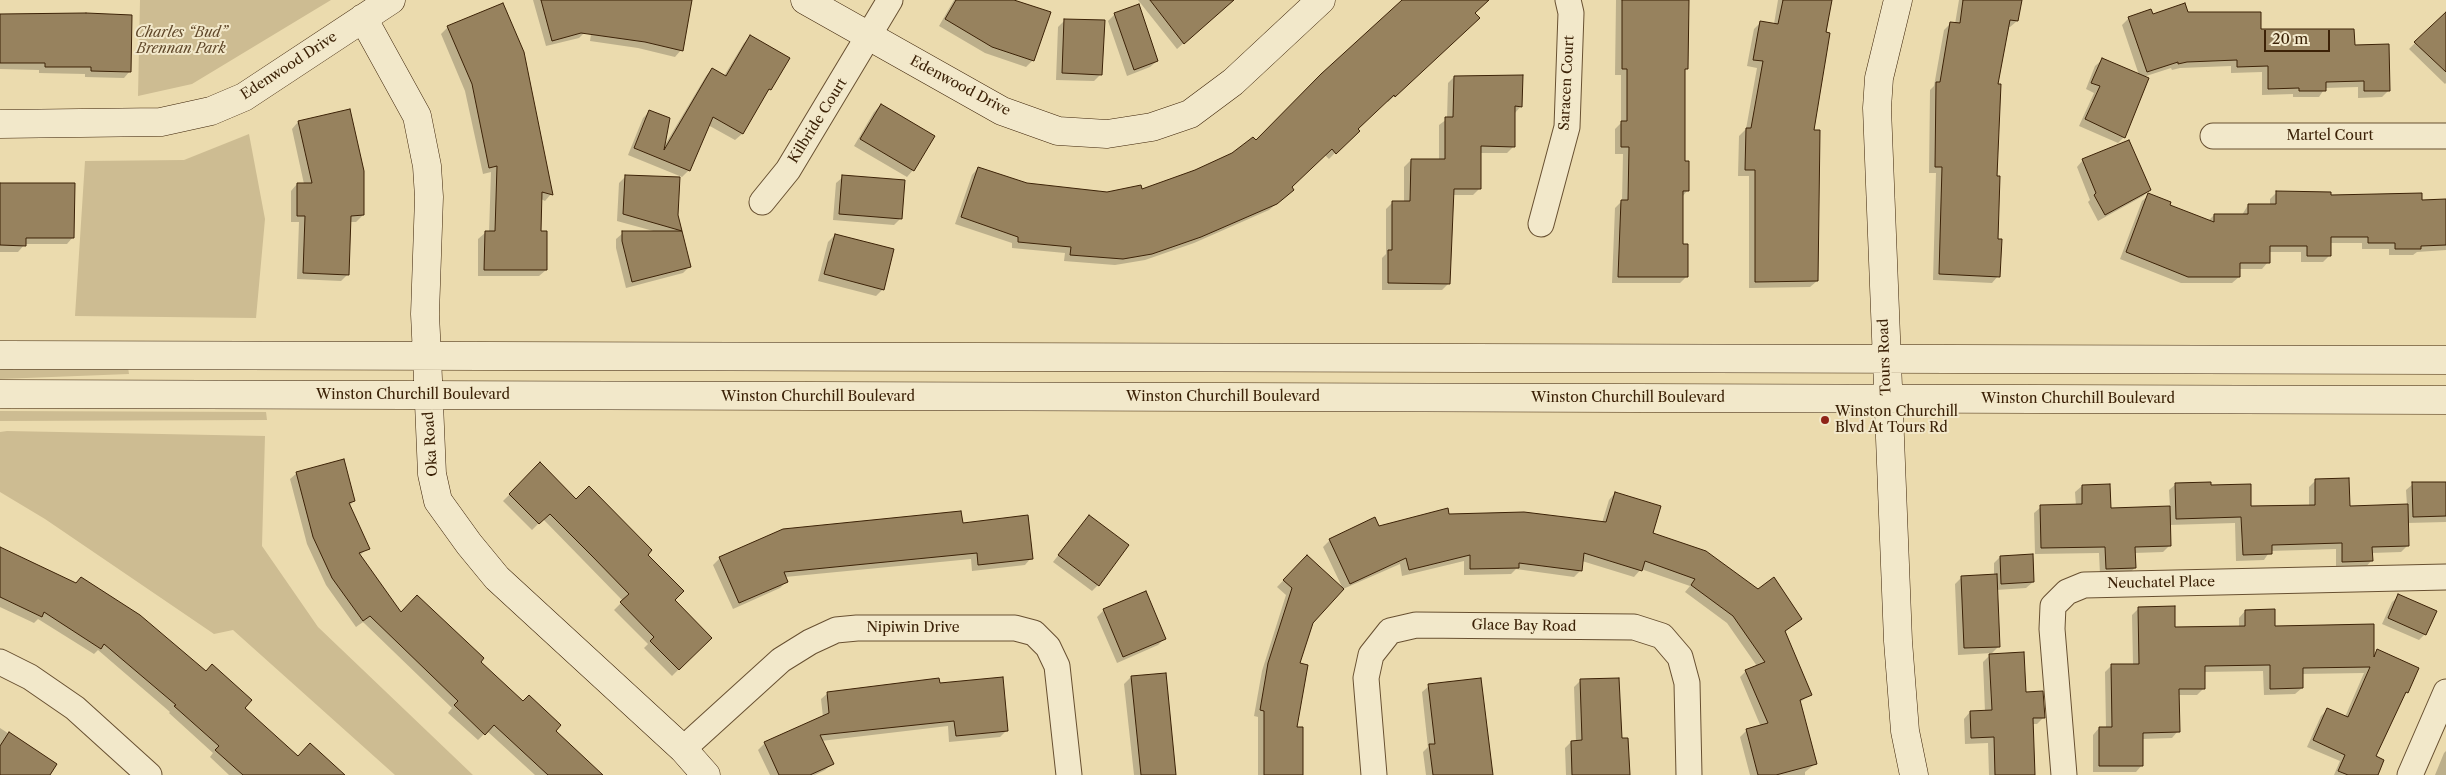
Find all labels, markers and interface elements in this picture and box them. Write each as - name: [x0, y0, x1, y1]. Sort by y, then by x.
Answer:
- scale bar: [2266, 20, 2332, 52]
- park label: Charles “Bud” Brennan Park: [135, 25, 227, 58]
- street label: Edenwood Drive: [238, 29, 340, 103]
- text: 20 m: [2272, 29, 2308, 48]
- street label: Saracen Court: [1556, 35, 1578, 131]
- street label: Edenwood Drive: [907, 52, 1013, 120]
- street label: Kilbride Court: [785, 75, 851, 167]
- street label: Martel Court: [2287, 128, 2373, 144]
- street label: Tours Road: [1875, 318, 1895, 396]
- street label: Winston Churchill Boulevard: [316, 387, 510, 403]
- street label: Winston Churchill Boulevard: [721, 389, 915, 405]
- street label: Winston Churchill Boulevard: [1126, 389, 1320, 405]
- street label: Winston Churchill Boulevard: [1531, 390, 1725, 406]
- street label: Winston Churchill Boulevard: [1981, 391, 2175, 407]
- place label: Winston Churchill Blvd At Tours Rd: [1835, 404, 1958, 437]
- street label: Oka Road: [420, 411, 442, 477]
- marker: Winston Churchill Blvd At Tours Rd: [1819, 414, 1831, 426]
- street label: Neuchatel Place: [2107, 574, 2215, 592]
- street label: Glace Bay Road: [1472, 617, 1576, 635]
- street label: Nipiwin Drive: [866, 620, 960, 636]

